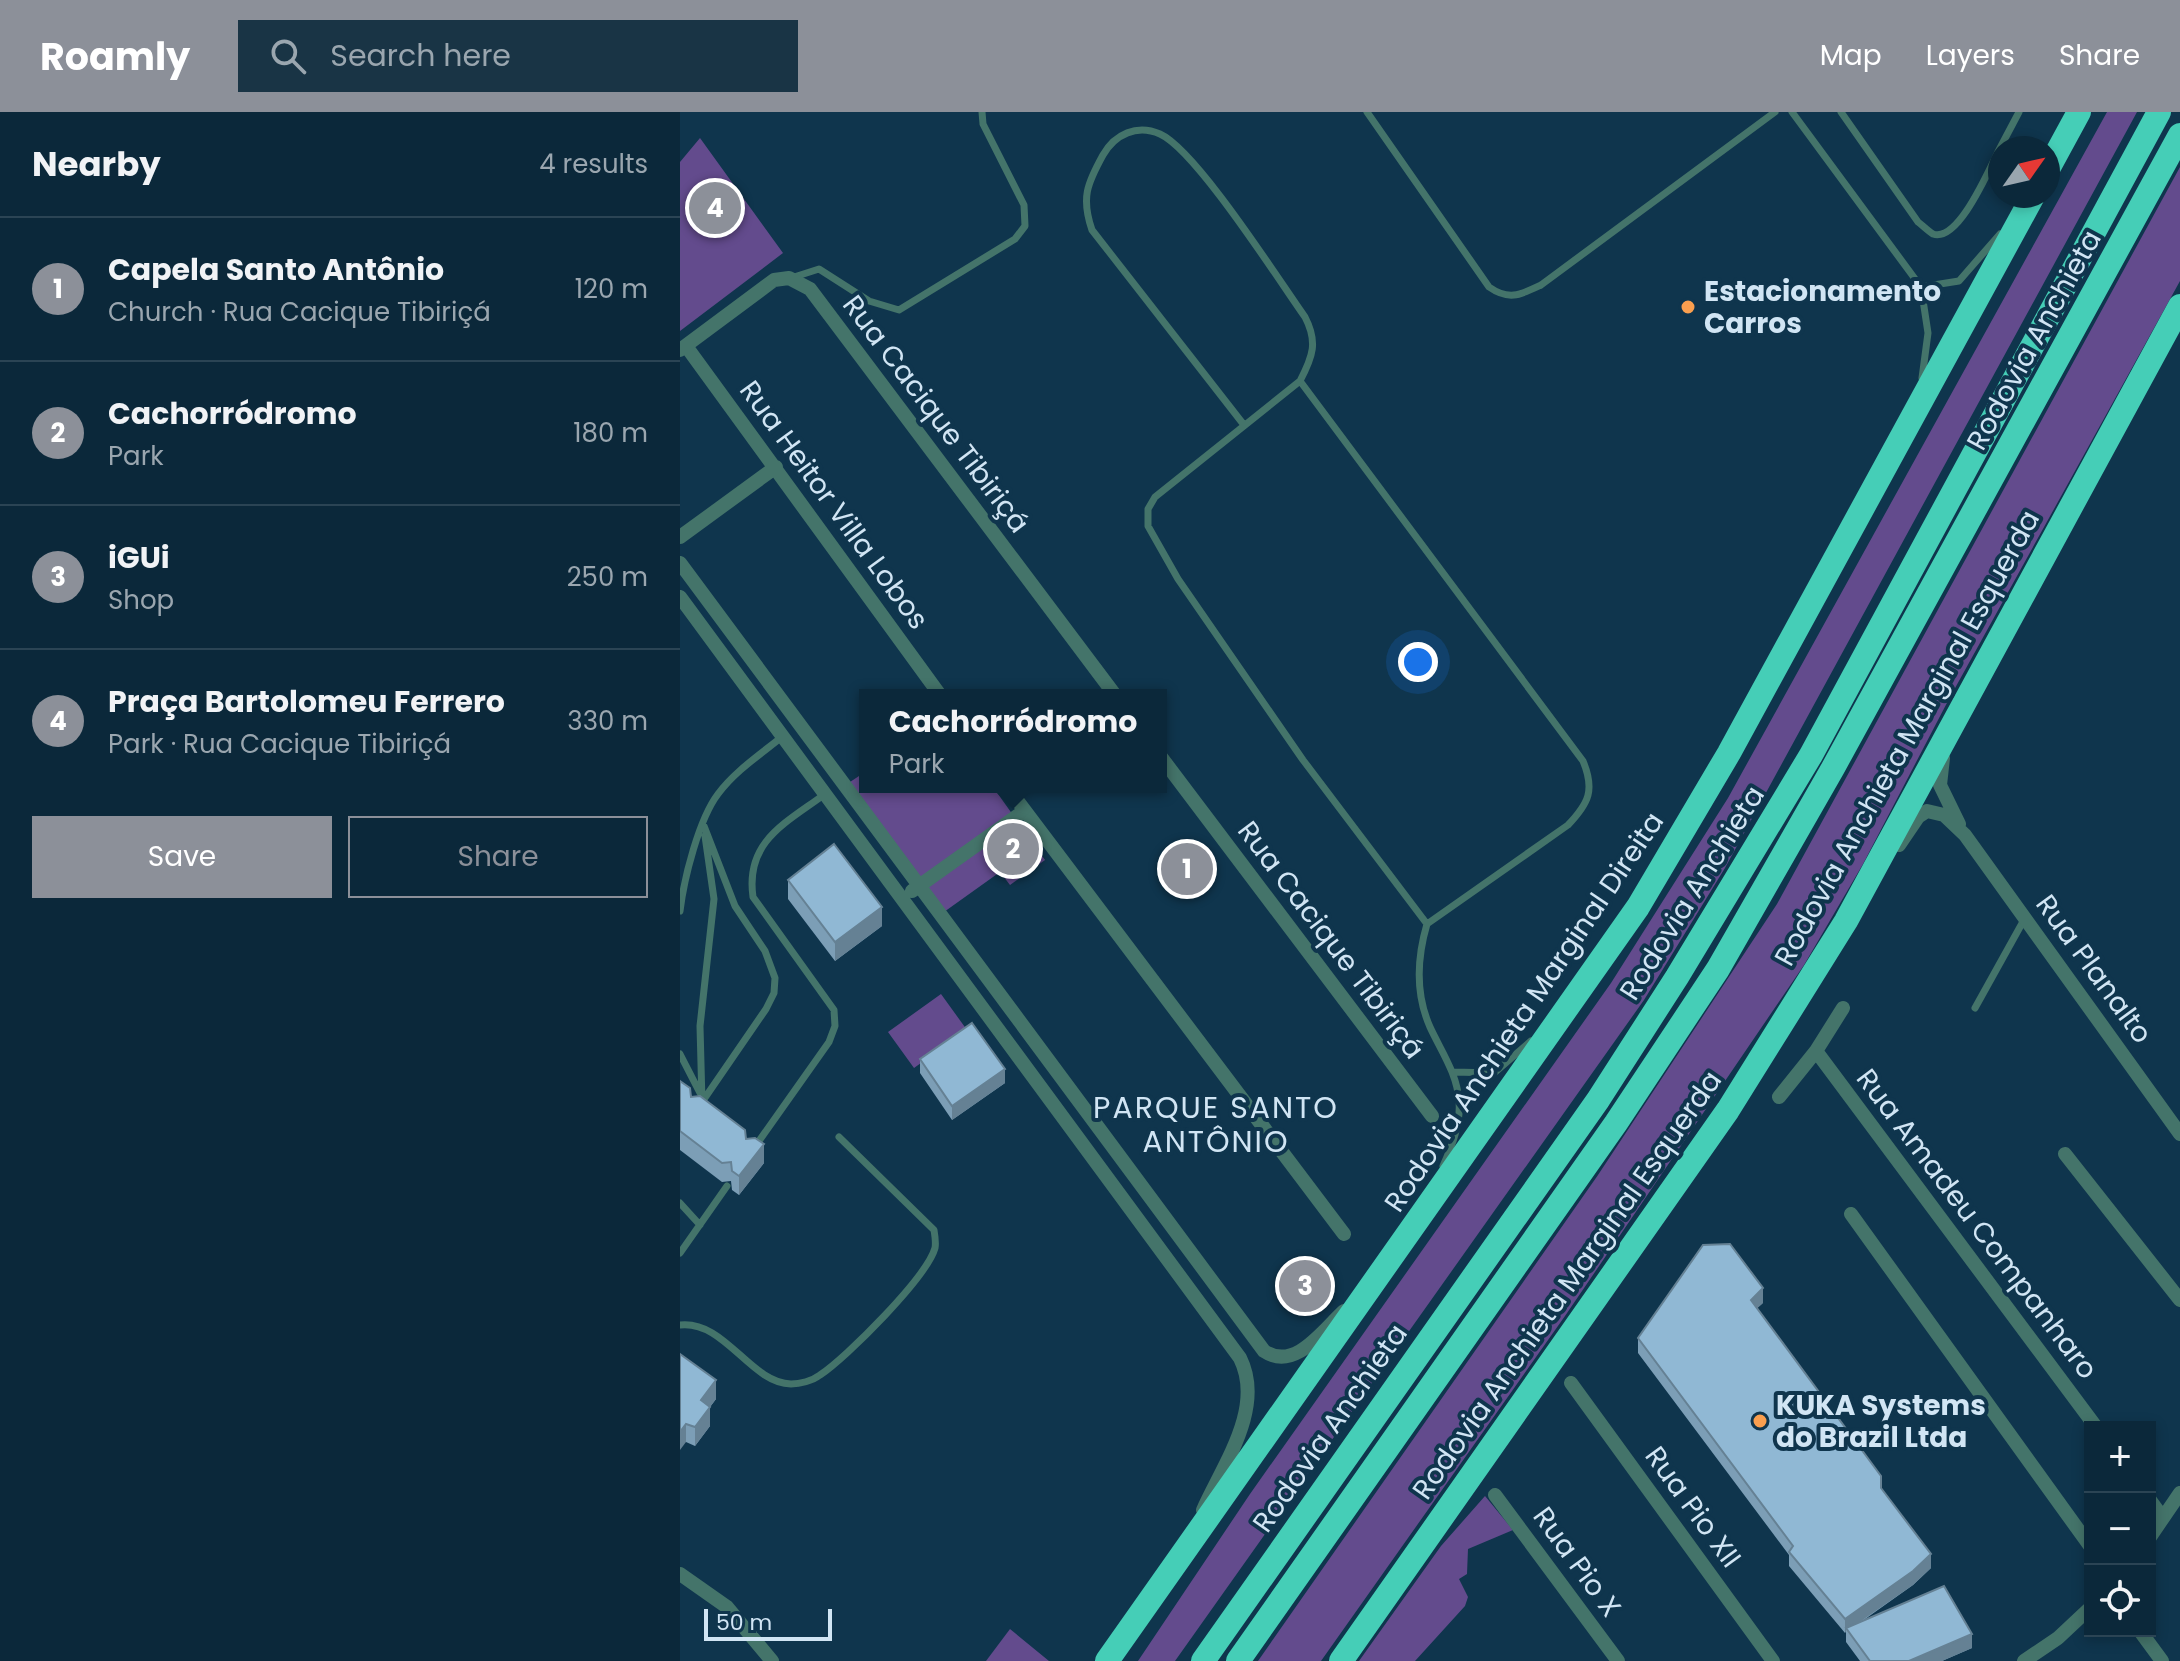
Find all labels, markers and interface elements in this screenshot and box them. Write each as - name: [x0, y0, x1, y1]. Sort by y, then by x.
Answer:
- search box: [238, 20, 798, 92]
- text: Roamly: [40, 30, 190, 83]
- icon: search: [266, 34, 310, 78]
- text: Search here: [330, 34, 511, 77]
- text: Map: [1820, 36, 1882, 75]
- text: Layers: [1926, 36, 2015, 75]
- text: Share: [2059, 36, 2140, 75]
- north arrow: [1988, 136, 2060, 208]
- text: Nearby: [32, 140, 161, 188]
- text: 4 results: [539, 146, 648, 182]
- pin: 4: [689, 178, 741, 238]
- street label: Rodovia Anchieta: [1957, 223, 2111, 457]
- text: Capela Santo Antônio: [108, 248, 444, 291]
- text: 1: [53, 271, 63, 307]
- text: 120 m: [575, 271, 648, 307]
- place label: Estacionamento Carros: [1704, 272, 1941, 343]
- street label: Rua Cacique Tibiriçá: [834, 287, 1038, 541]
- text: Church · Rua Cacique Tibiriçá: [108, 294, 491, 330]
- marker: Estacionamento Carros: [1679, 298, 1697, 316]
- street label: Rua Heitor Villa Lobos: [731, 373, 937, 637]
- text: Cachorródromo: [108, 392, 357, 435]
- text: 2: [51, 415, 65, 451]
- text: 180 m: [573, 415, 648, 451]
- text: Park: [108, 438, 164, 474]
- street label: Rodovia Anchieta Marginal Esquerda: [1765, 503, 2049, 973]
- text: iGUi: [108, 536, 170, 579]
- text: 3: [50, 559, 66, 595]
- text: 250 m: [567, 559, 648, 595]
- text: Shop: [108, 582, 174, 618]
- your location: [1398, 642, 1438, 682]
- text: Praça Bartolomeu Ferrero: [108, 680, 505, 723]
- popup: [859, 689, 1167, 793]
- text: Cachorródromo: [889, 700, 1137, 743]
- text: 4: [49, 703, 67, 739]
- text: 330 m: [567, 703, 648, 739]
- text: Park · Rua Cacique Tibiriçá: [108, 726, 451, 762]
- text: Park: [889, 746, 944, 782]
- street label: Rodovia Anchieta: [1610, 778, 1774, 1008]
- street label: Rodovia Anchieta Marginal Direita: [1375, 804, 1673, 1220]
- street label: Rua Cacique Tibiriçá: [1229, 813, 1433, 1067]
- button: Save: [32, 816, 332, 898]
- button: Share: [348, 816, 648, 898]
- pin: 2: [987, 819, 1039, 879]
- pin: 1: [1161, 839, 1213, 899]
- street label: Rua Planalto: [2027, 887, 2161, 1051]
- street label: Rua Amadeu Companharo: [1847, 1061, 2107, 1387]
- street label: Rodovia Anchieta Marginal Esquerda: [1403, 1063, 1731, 1507]
- district label: PARQUE SANTO ANTÔNIO: [1093, 1086, 1339, 1163]
- pin: 3: [1279, 1256, 1331, 1316]
- street label: Rodovia Anchieta: [1244, 1316, 1416, 1540]
- place label: KUKA Systems do Brazil Ltda: [1776, 1386, 1986, 1457]
- marker: KUKA Systems do Brazil Ltda: [1751, 1412, 1769, 1430]
- map controls: [2084, 1421, 2156, 1637]
- button: +: [2084, 1421, 2156, 1493]
- street label: Rua Pio XII: [1636, 1438, 1750, 1576]
- button: −: [2084, 1493, 2156, 1565]
- street label: Rua Pio X: [1524, 1499, 1630, 1625]
- button: locate: [2084, 1565, 2156, 1637]
- scale bar: [704, 1605, 832, 1641]
- text: 50 m: [716, 1607, 772, 1638]

